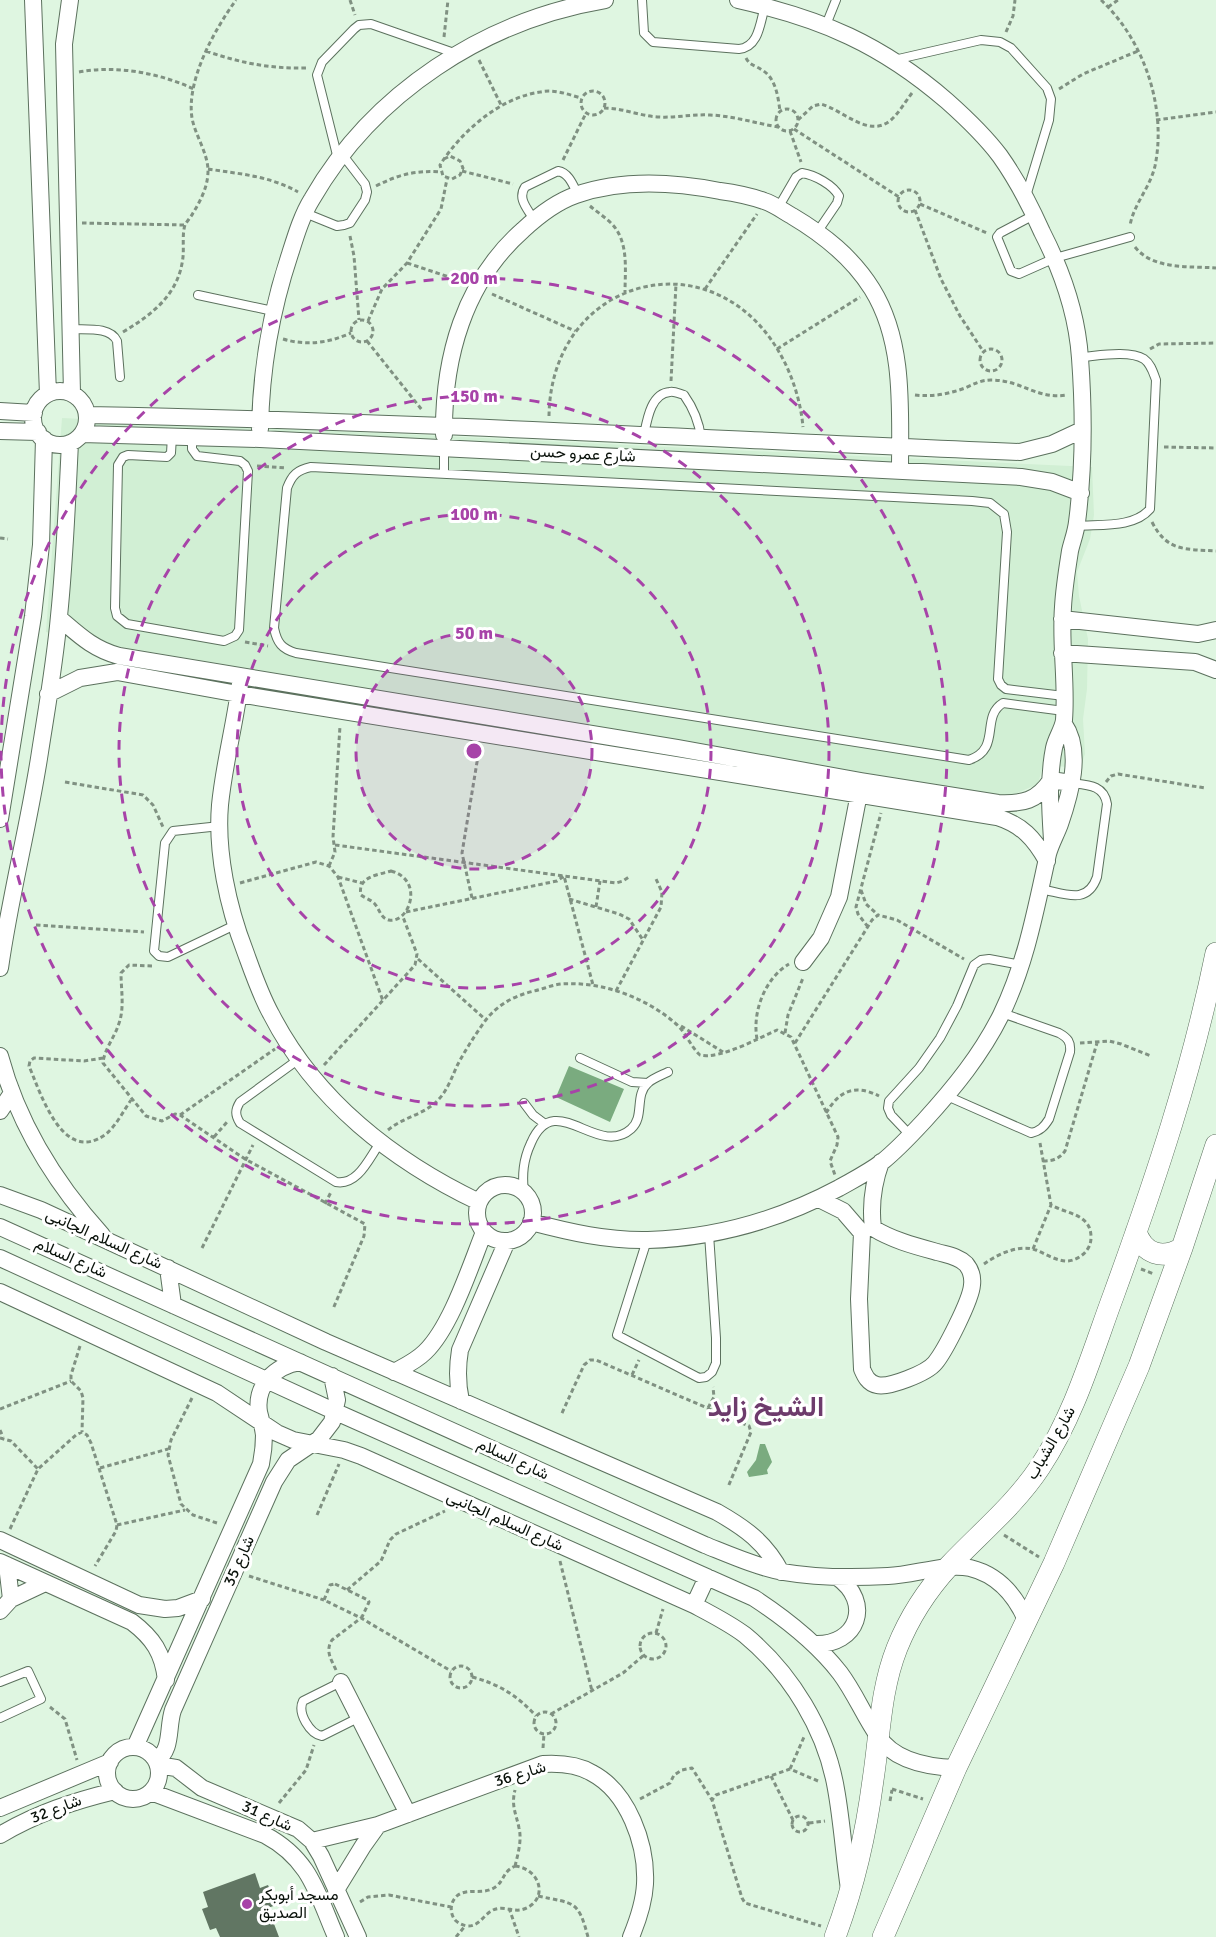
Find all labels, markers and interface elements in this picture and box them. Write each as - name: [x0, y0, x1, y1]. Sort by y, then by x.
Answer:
- text: 200 m: [450, 267, 498, 289]
- text: 150 m: [450, 385, 498, 407]
- street label: شارع عمرو حسن: [530, 441, 636, 468]
- text: 100 m: [450, 503, 498, 525]
- text: 50 m: [455, 622, 493, 644]
- centre of rings: [464, 741, 484, 761]
- street label: شارع السلام الجانبى: [43, 1205, 165, 1273]
- street label: شارع السلام: [32, 1234, 110, 1282]
- district label: الشيخ زايد: [708, 1390, 824, 1426]
- street label: شارع الشباب: [1022, 1403, 1081, 1484]
- street label: شارع السلام: [474, 1434, 552, 1485]
- street label: شارع السلام الجانبى: [443, 1486, 566, 1557]
- street label: شارع 35: [219, 1533, 260, 1590]
- street label: شارع 36: [492, 1757, 549, 1792]
- street label: شارع 32: [28, 1790, 85, 1829]
- street label: شارع 31: [238, 1796, 295, 1837]
- place label: مسجد أبوبكر الصديق: [258, 1885, 339, 1923]
- marker: مسجد أبوبكر الصديق: [240, 1897, 254, 1911]

